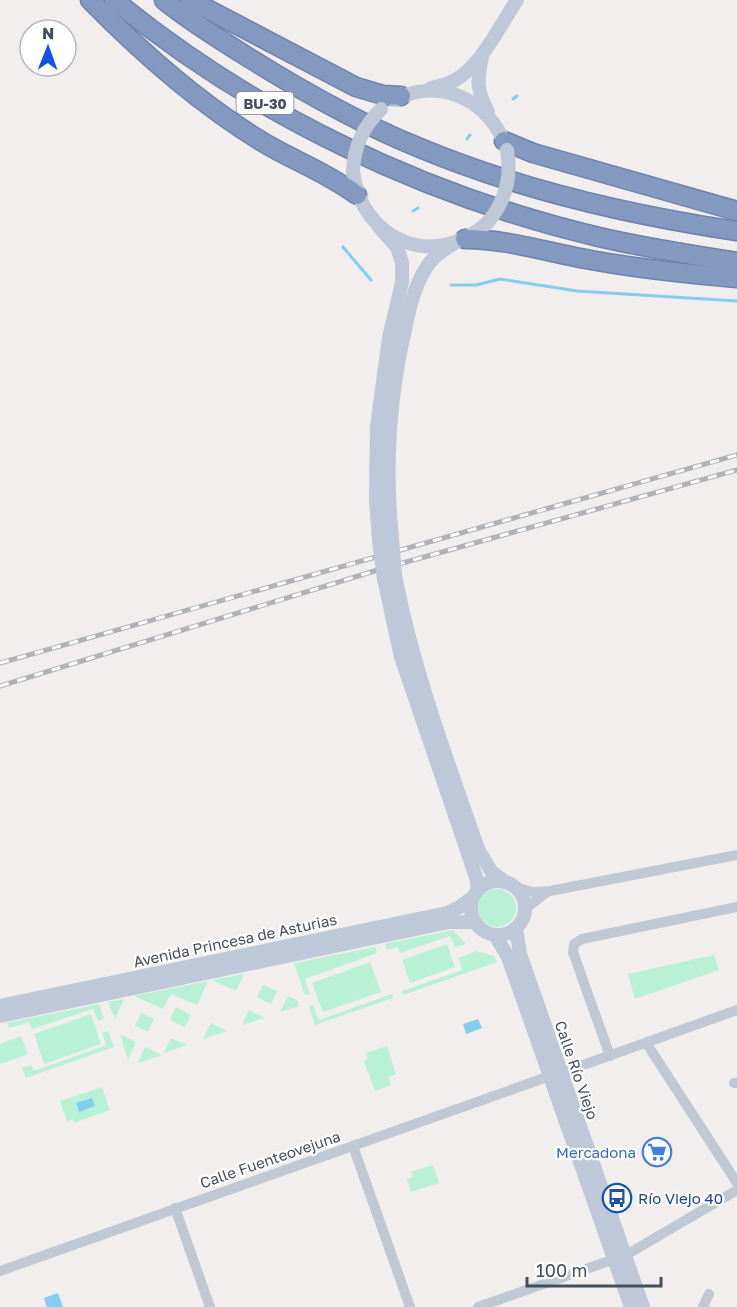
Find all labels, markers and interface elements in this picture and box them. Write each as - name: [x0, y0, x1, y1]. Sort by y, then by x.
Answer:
- north arrow: [18, 18, 78, 78]
- text: N: [42, 23, 55, 43]
- road number: BU-30: [236, 92, 294, 114]
- street label: Avenida Princesa de Asturias: [132, 910, 338, 970]
- street label: Calle Río Viejo: [552, 1018, 602, 1122]
- street label: Calle Fuenteovejuna: [197, 1127, 343, 1191]
- supermarket icon: Mercadona: [641, 1136, 673, 1168]
- place label: Mercadona: [556, 1143, 636, 1161]
- bus stop icon: Río Viejo 40: [601, 1182, 633, 1214]
- place label: Río Viejo 40: [638, 1189, 723, 1207]
- scale bar: [527, 1250, 660, 1288]
- text: 100 m: [536, 1259, 587, 1281]

